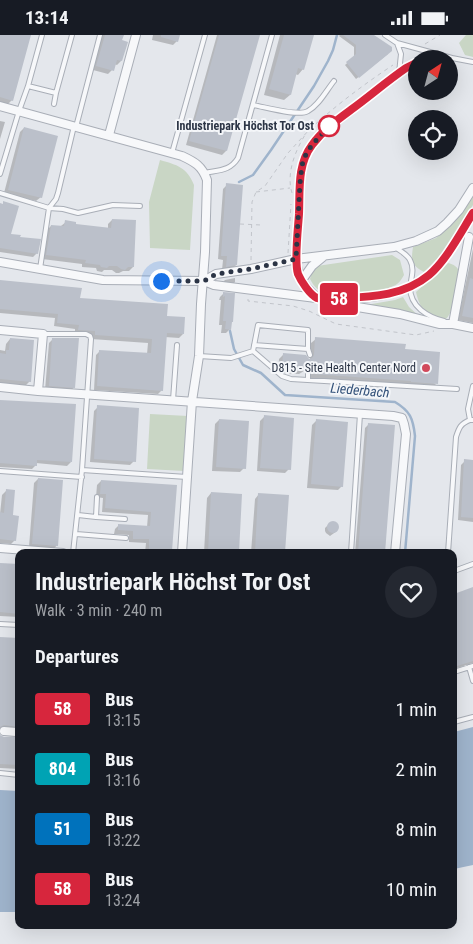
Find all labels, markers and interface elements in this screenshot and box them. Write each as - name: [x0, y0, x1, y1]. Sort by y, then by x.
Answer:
- text: 13:14: [25, 6, 69, 29]
- north arrow: [408, 50, 458, 100]
- map controls: [408, 50, 458, 160]
- button: locate: [408, 110, 458, 160]
- marker: Industriepark Höchst Tor Ost: [318, 115, 340, 137]
- place label: Industriepark Höchst Tor Ost: [176, 119, 314, 133]
- your location: [149, 269, 174, 294]
- line badge: 58: [316, 283, 362, 315]
- text: 58: [330, 288, 348, 309]
- place label: D815 - Site Health Center Nord: [272, 361, 416, 375]
- marker: D815 - Site Health Center Nord: [420, 362, 432, 374]
- water label: Liederbach: [330, 379, 390, 401]
- button: heart: [385, 566, 437, 618]
- text: Industriepark Höchst Tor Ost: [35, 568, 310, 596]
- text: Walk · 3 min · 240 m: [35, 601, 162, 620]
- text: Departures: [35, 645, 119, 668]
- text: Bus: [105, 688, 134, 711]
- text: 58: [53, 698, 72, 719]
- text: 1 min: [395, 698, 437, 721]
- text: 13:15: [105, 711, 140, 730]
- text: Bus: [105, 748, 134, 771]
- text: 804: [49, 758, 76, 779]
- text: 2 min: [395, 758, 437, 781]
- text: 13:16: [105, 771, 140, 790]
- text: Bus: [105, 808, 134, 831]
- text: 51: [53, 818, 72, 839]
- text: 8 min: [395, 818, 437, 841]
- text: 13:22: [105, 831, 140, 850]
- text: Bus: [105, 868, 134, 891]
- text: 58: [53, 878, 72, 899]
- text: 10 min: [386, 878, 437, 901]
- text: 13:24: [105, 891, 140, 910]

